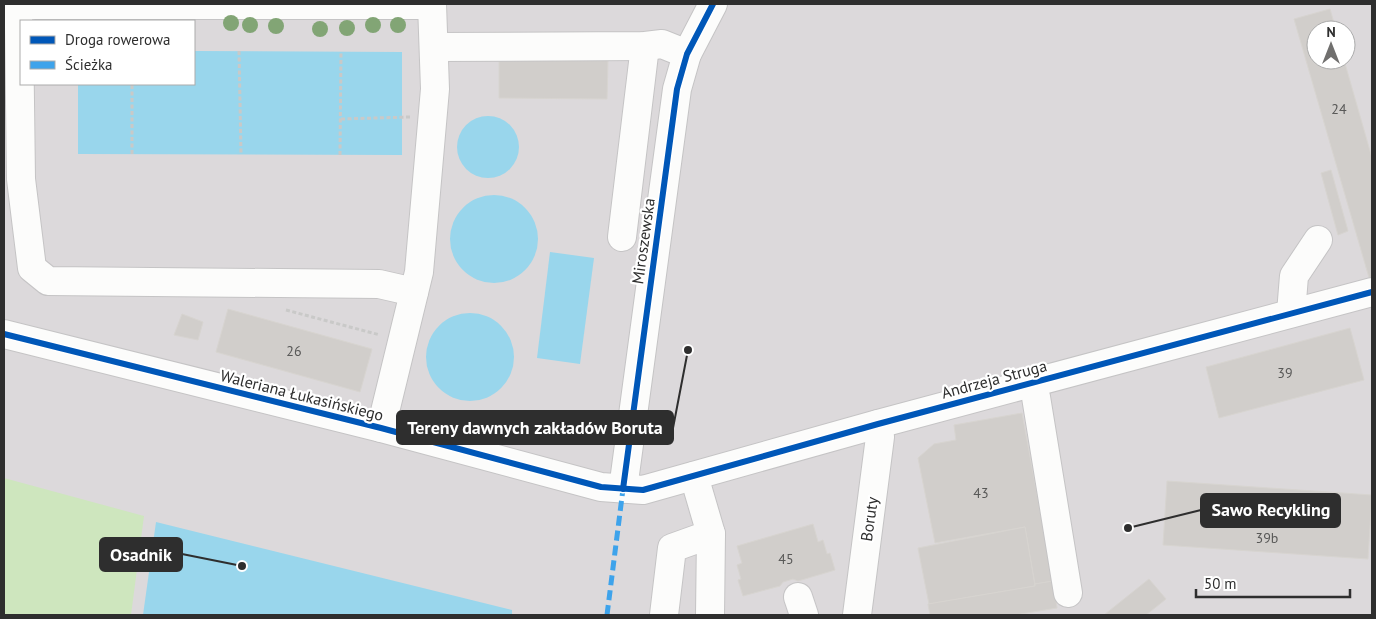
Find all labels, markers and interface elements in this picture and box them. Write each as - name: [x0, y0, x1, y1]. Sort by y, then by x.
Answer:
- legend: [20, 20, 195, 85]
- north arrow: [1306, 20, 1356, 70]
- text: N: [1326, 23, 1336, 41]
- text: Droga rowerowa: [65, 30, 170, 49]
- text: Ścieżka: [65, 55, 113, 74]
- house number: 24: [1331, 100, 1347, 118]
- street label: Miroszewska: [627, 197, 659, 285]
- house number: 26: [286, 342, 302, 360]
- street label: Andrzeja Struga: [939, 355, 1049, 403]
- house number: 39: [1277, 364, 1293, 382]
- street label: Waleriana Łukasińskiego: [218, 365, 386, 425]
- callout: Tereny dawnych zakładów Boruta: [397, 411, 673, 444]
- text: Tereny dawnych zakładów Boruta: [407, 416, 663, 439]
- house number: 43: [973, 484, 989, 502]
- callout: Sawo Recykling: [1201, 494, 1340, 527]
- street label: Boruty: [856, 495, 882, 543]
- text: Sawo Recykling: [1211, 498, 1331, 521]
- house number: 39b: [1256, 529, 1278, 547]
- callout: Osadnik: [100, 538, 182, 571]
- text: Osadnik: [110, 543, 172, 566]
- house number: 45: [778, 550, 794, 568]
- scale bar: [1196, 566, 1350, 598]
- text: 50 m: [1204, 574, 1237, 593]

